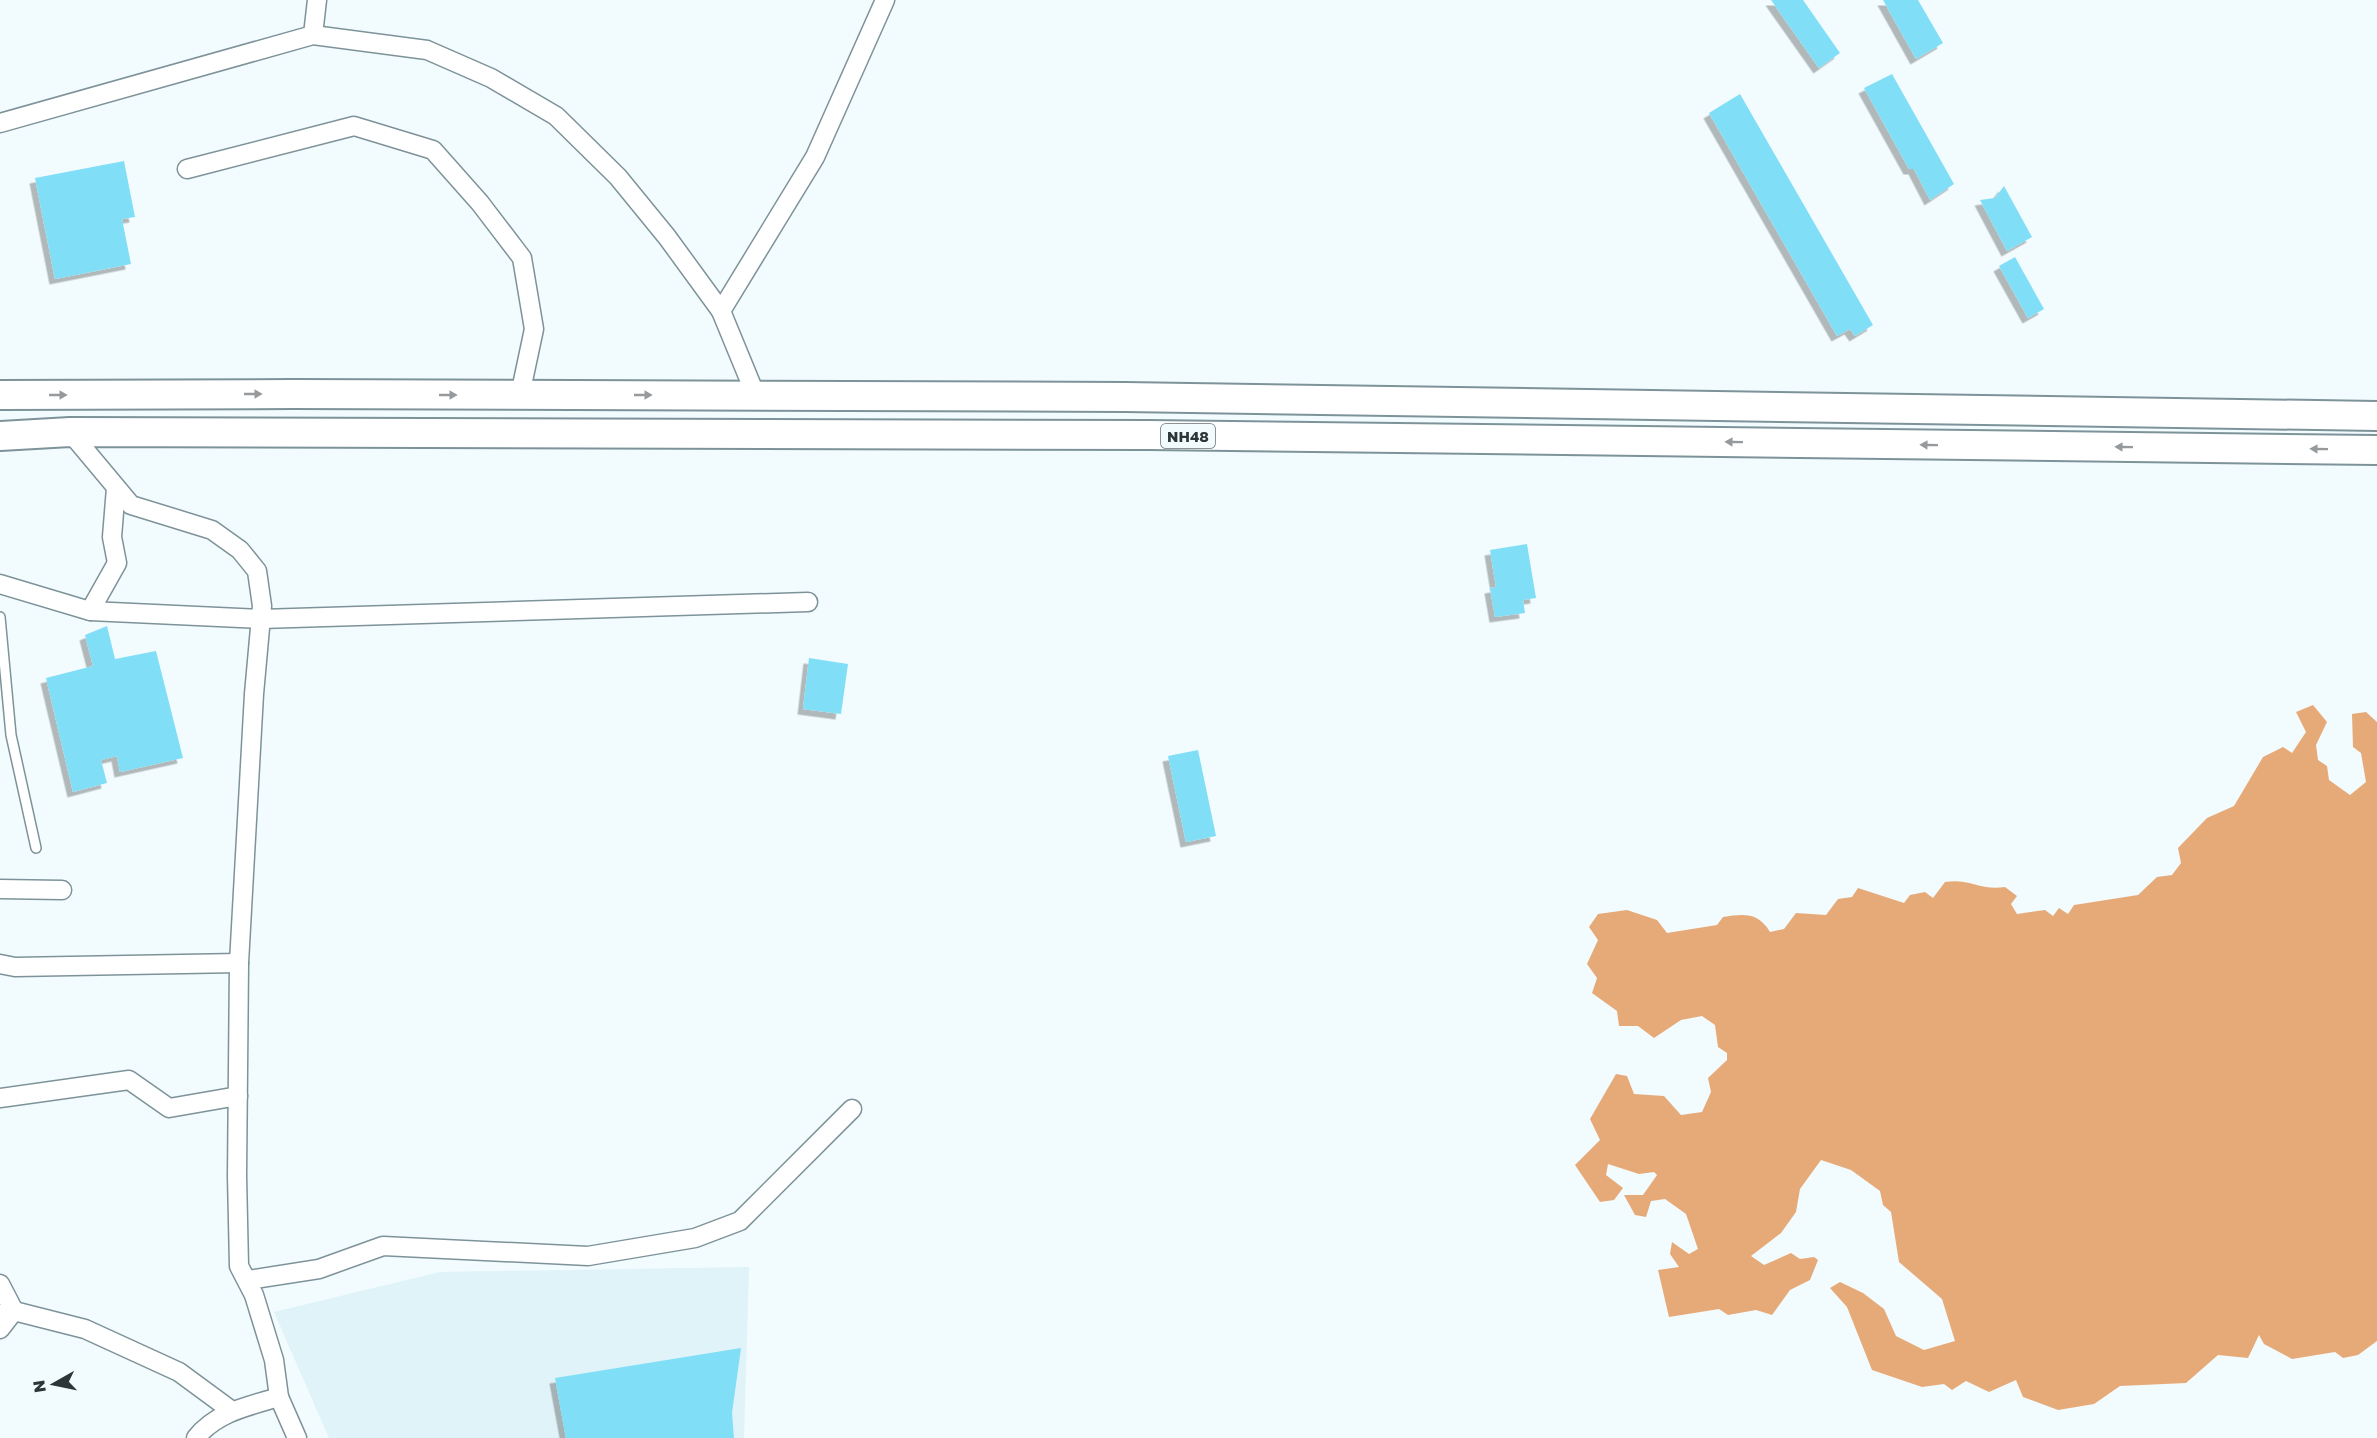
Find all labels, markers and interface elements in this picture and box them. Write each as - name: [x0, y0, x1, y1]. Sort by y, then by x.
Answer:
- one-way arrow: [244, 389, 263, 399]
- one-way arrow: [49, 390, 68, 400]
- one-way arrow: [439, 390, 458, 400]
- one-way arrow: [634, 390, 653, 400]
- road number: NH48: [1161, 424, 1215, 448]
- one-way arrow: [1724, 437, 1743, 447]
- one-way arrow: [1919, 440, 1938, 449]
- one-way arrow: [2114, 442, 2133, 452]
- one-way arrow: [2309, 444, 2328, 454]
- north arrow: [24, 1354, 84, 1414]
- text: N: [28, 1379, 50, 1394]

